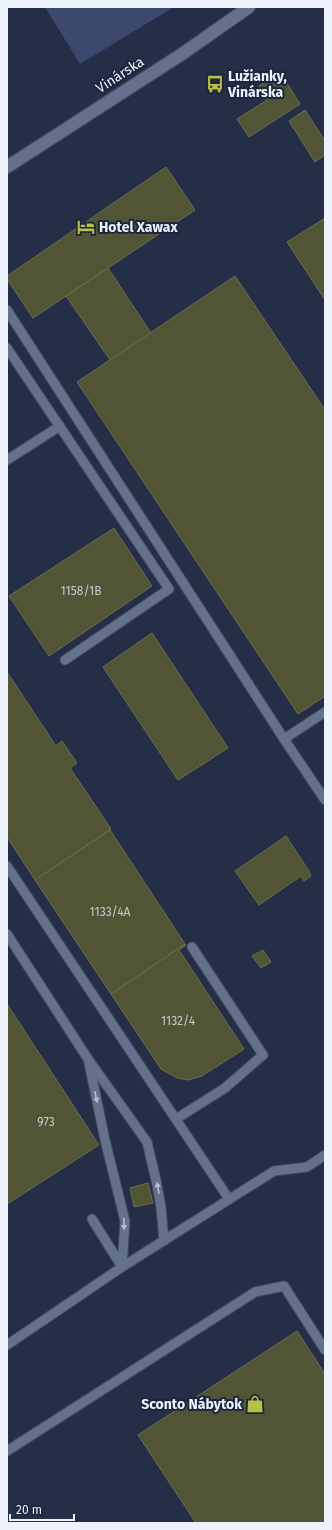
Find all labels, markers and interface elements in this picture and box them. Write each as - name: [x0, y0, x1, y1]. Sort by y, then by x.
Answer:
- street label: Vinárska: [93, 53, 147, 97]
- place label: Lužianky, Vinárska: [227, 68, 287, 101]
- bus stop icon: Lužianky, Vinárska: [205, 74, 225, 94]
- hotel icon: Hotel Xawax: [76, 217, 96, 237]
- place label: Hotel Xawax: [99, 219, 178, 236]
- house number: 1158/1B: [61, 584, 101, 598]
- house number: 1133/4A: [90, 905, 131, 919]
- house number: 1132/4: [161, 1014, 196, 1028]
- one-way arrow: [93, 1091, 99, 1104]
- house number: 973: [37, 1115, 55, 1129]
- one-way arrow: [154, 1182, 160, 1194]
- one-way arrow: [121, 1218, 127, 1231]
- shop icon: Sconto Nábytok: [245, 1394, 265, 1414]
- place label: Sconto Nábytok: [141, 1396, 242, 1413]
- scale bar: [10, 1496, 74, 1522]
- text: 20 m: [16, 1503, 42, 1517]

